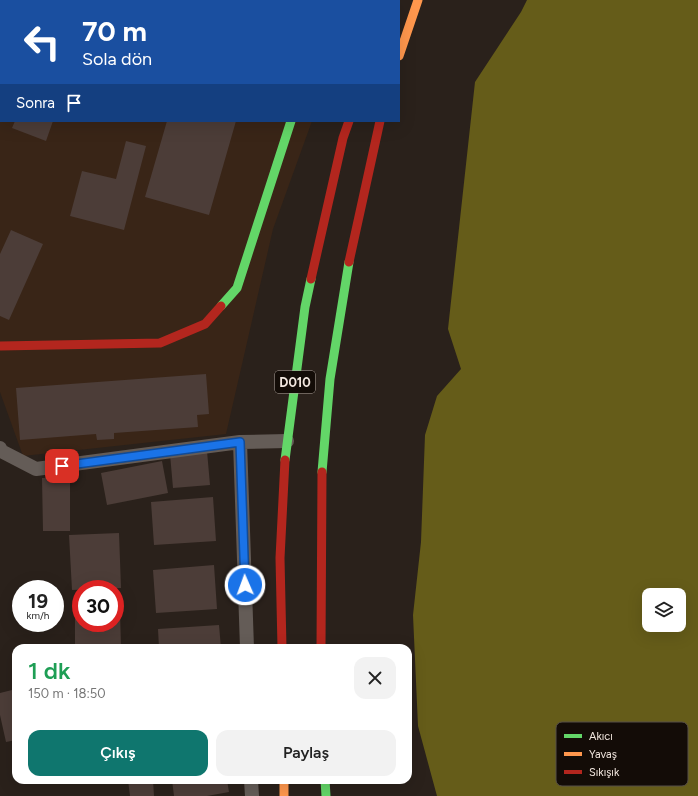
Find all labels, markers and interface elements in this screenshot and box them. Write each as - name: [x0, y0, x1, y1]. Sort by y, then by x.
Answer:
- text: 70 m: [82, 14, 147, 48]
- icon: left: [16, 16, 68, 68]
- text: Sola dön: [82, 48, 152, 70]
- icon: arrive: [63, 92, 85, 114]
- text: Sonra: [16, 94, 55, 112]
- road number: D010: [275, 371, 315, 393]
- pin: [45, 449, 79, 483]
- icon: arrive: [51, 455, 73, 477]
- position arrow: [224, 564, 266, 606]
- speed limit sign: 30: [72, 580, 124, 632]
- map controls: [642, 588, 686, 632]
- button: layers: [642, 588, 686, 632]
- text: 19: [28, 589, 48, 613]
- text: km/h: [27, 609, 49, 622]
- text: 1 dk: [28, 656, 70, 685]
- button: close: [354, 657, 396, 699]
- text: 150 m · 18:50: [28, 686, 106, 701]
- legend: [556, 722, 688, 786]
- button: Çıkış: [28, 730, 208, 776]
- button: Paylaş: [216, 730, 396, 776]
- text: Akıcı: [589, 730, 613, 743]
- text: Yavaş: [589, 748, 617, 761]
- text: Sıkışık: [589, 766, 620, 779]

